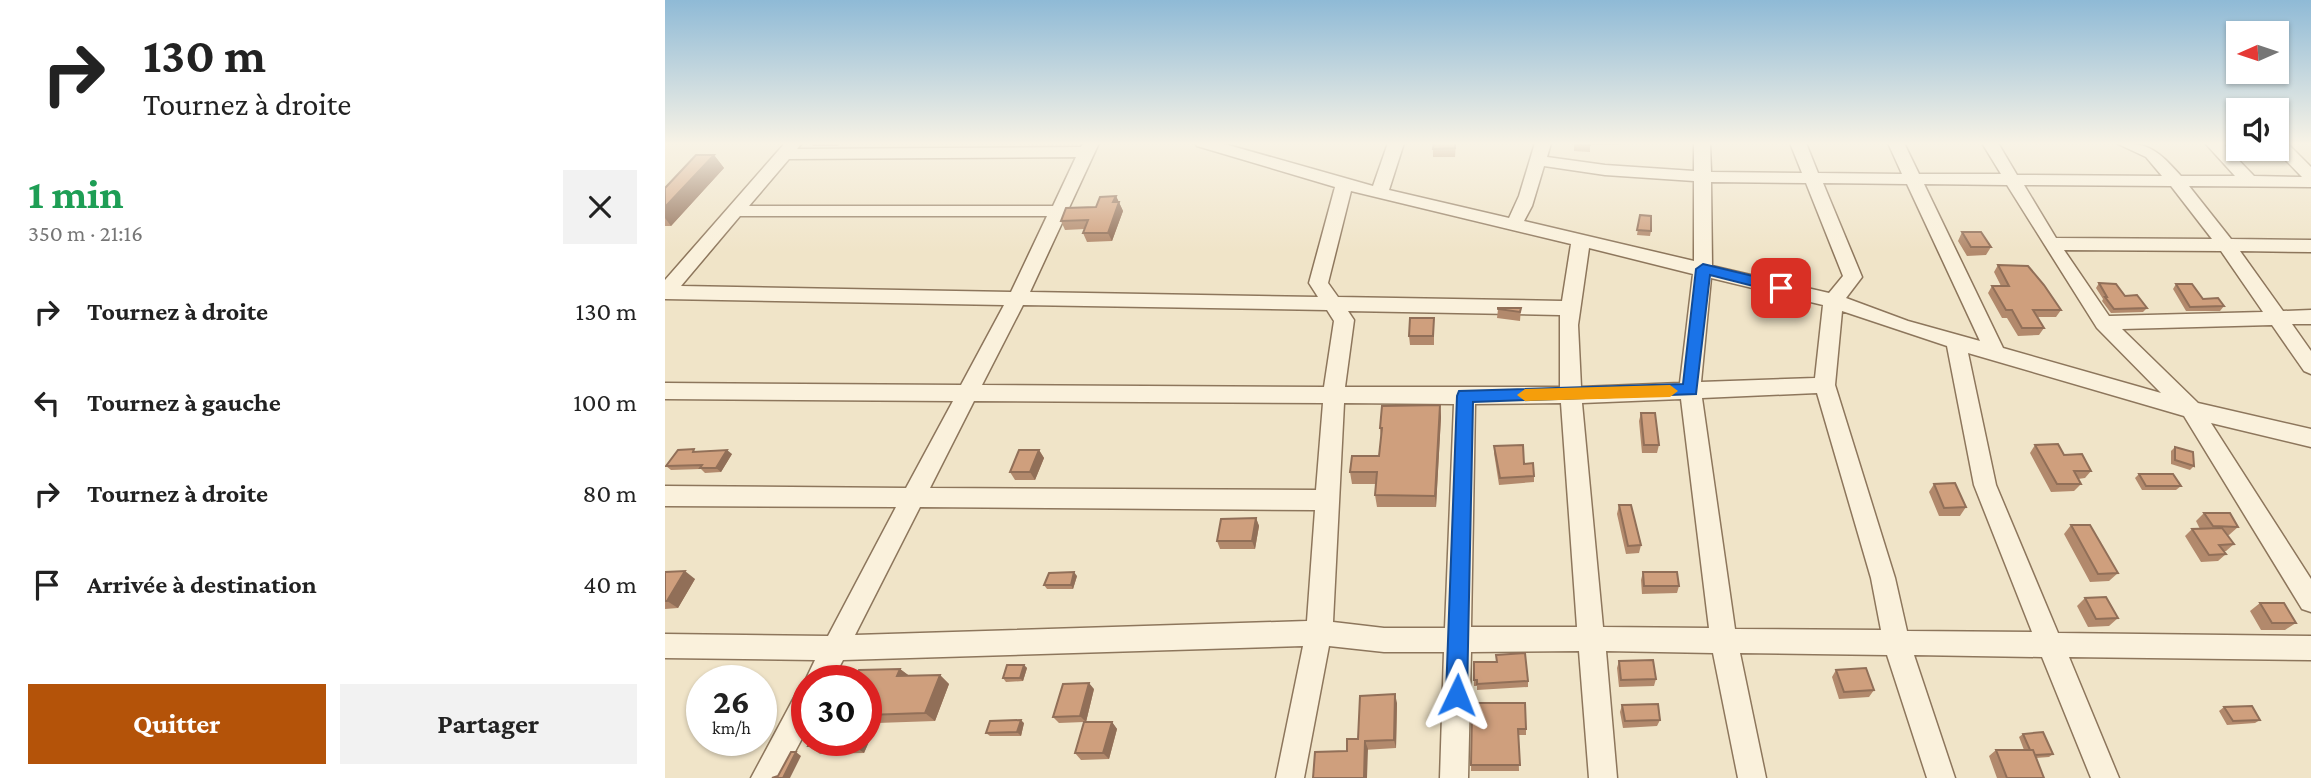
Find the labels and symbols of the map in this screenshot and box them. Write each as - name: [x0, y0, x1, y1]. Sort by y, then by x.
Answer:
- north arrow: [2226, 21, 2289, 84]
- pin: [1751, 258, 1811, 318]
- position arrow: [1420, 658, 1494, 732]
- speed limit sign: 30: [791, 665, 882, 756]

